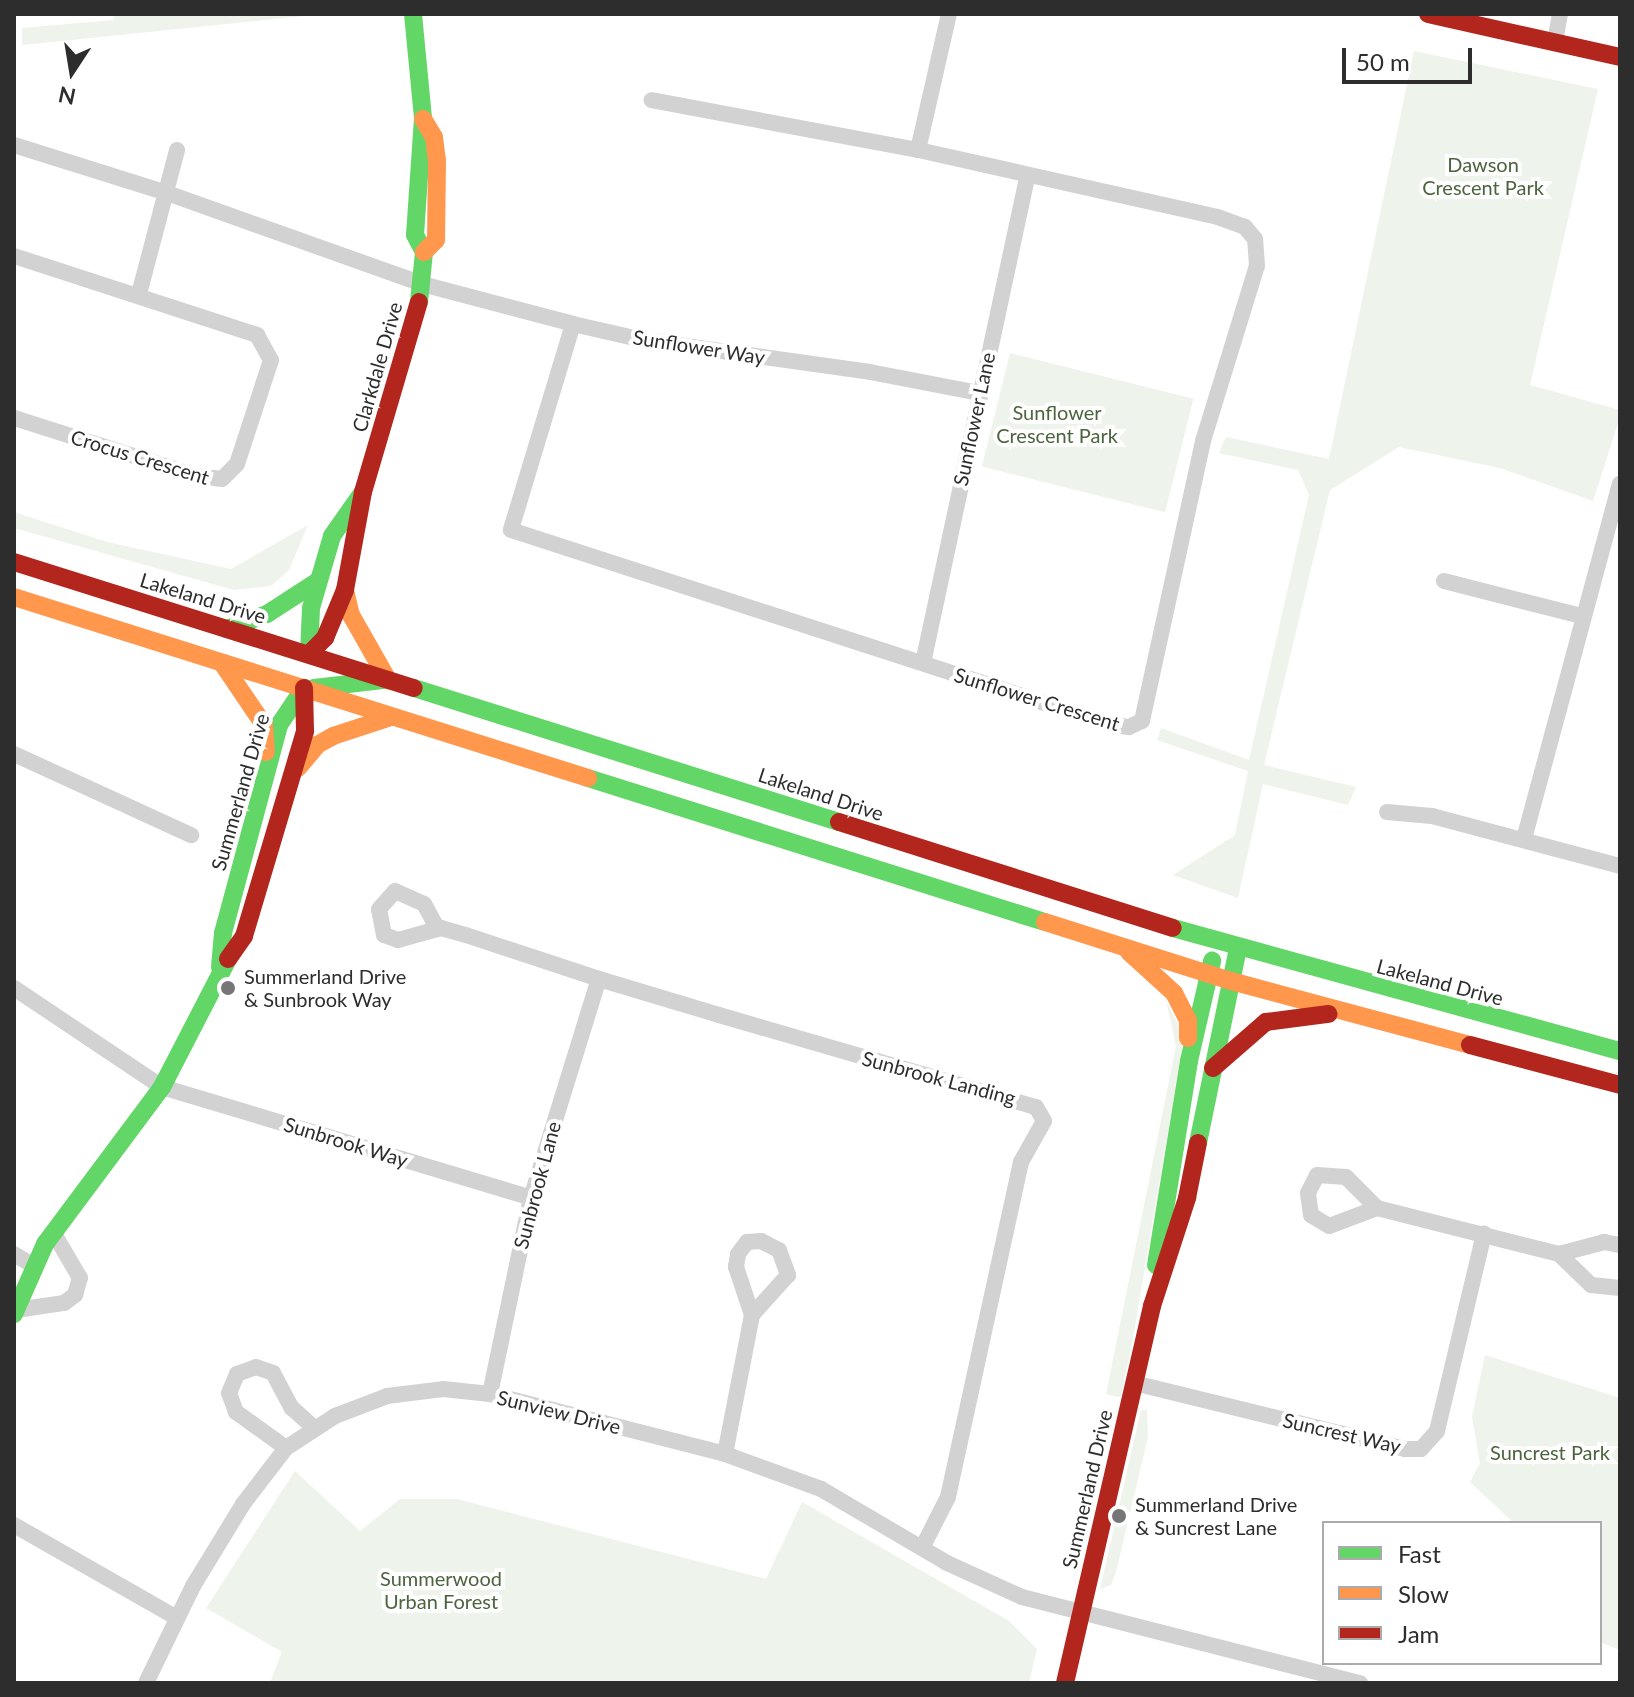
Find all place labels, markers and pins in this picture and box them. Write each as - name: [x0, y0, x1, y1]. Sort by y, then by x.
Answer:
- place label: Summerland Drive & Sunbrook Way: [244, 964, 406, 1011]
- marker: Summerland Drive & Sunbrook Way: [219, 979, 237, 997]
- place label: Summerland Drive & Suncrest Lane: [1135, 1492, 1297, 1539]
- marker: Summerland Drive & Suncrest Lane: [1110, 1507, 1128, 1525]

